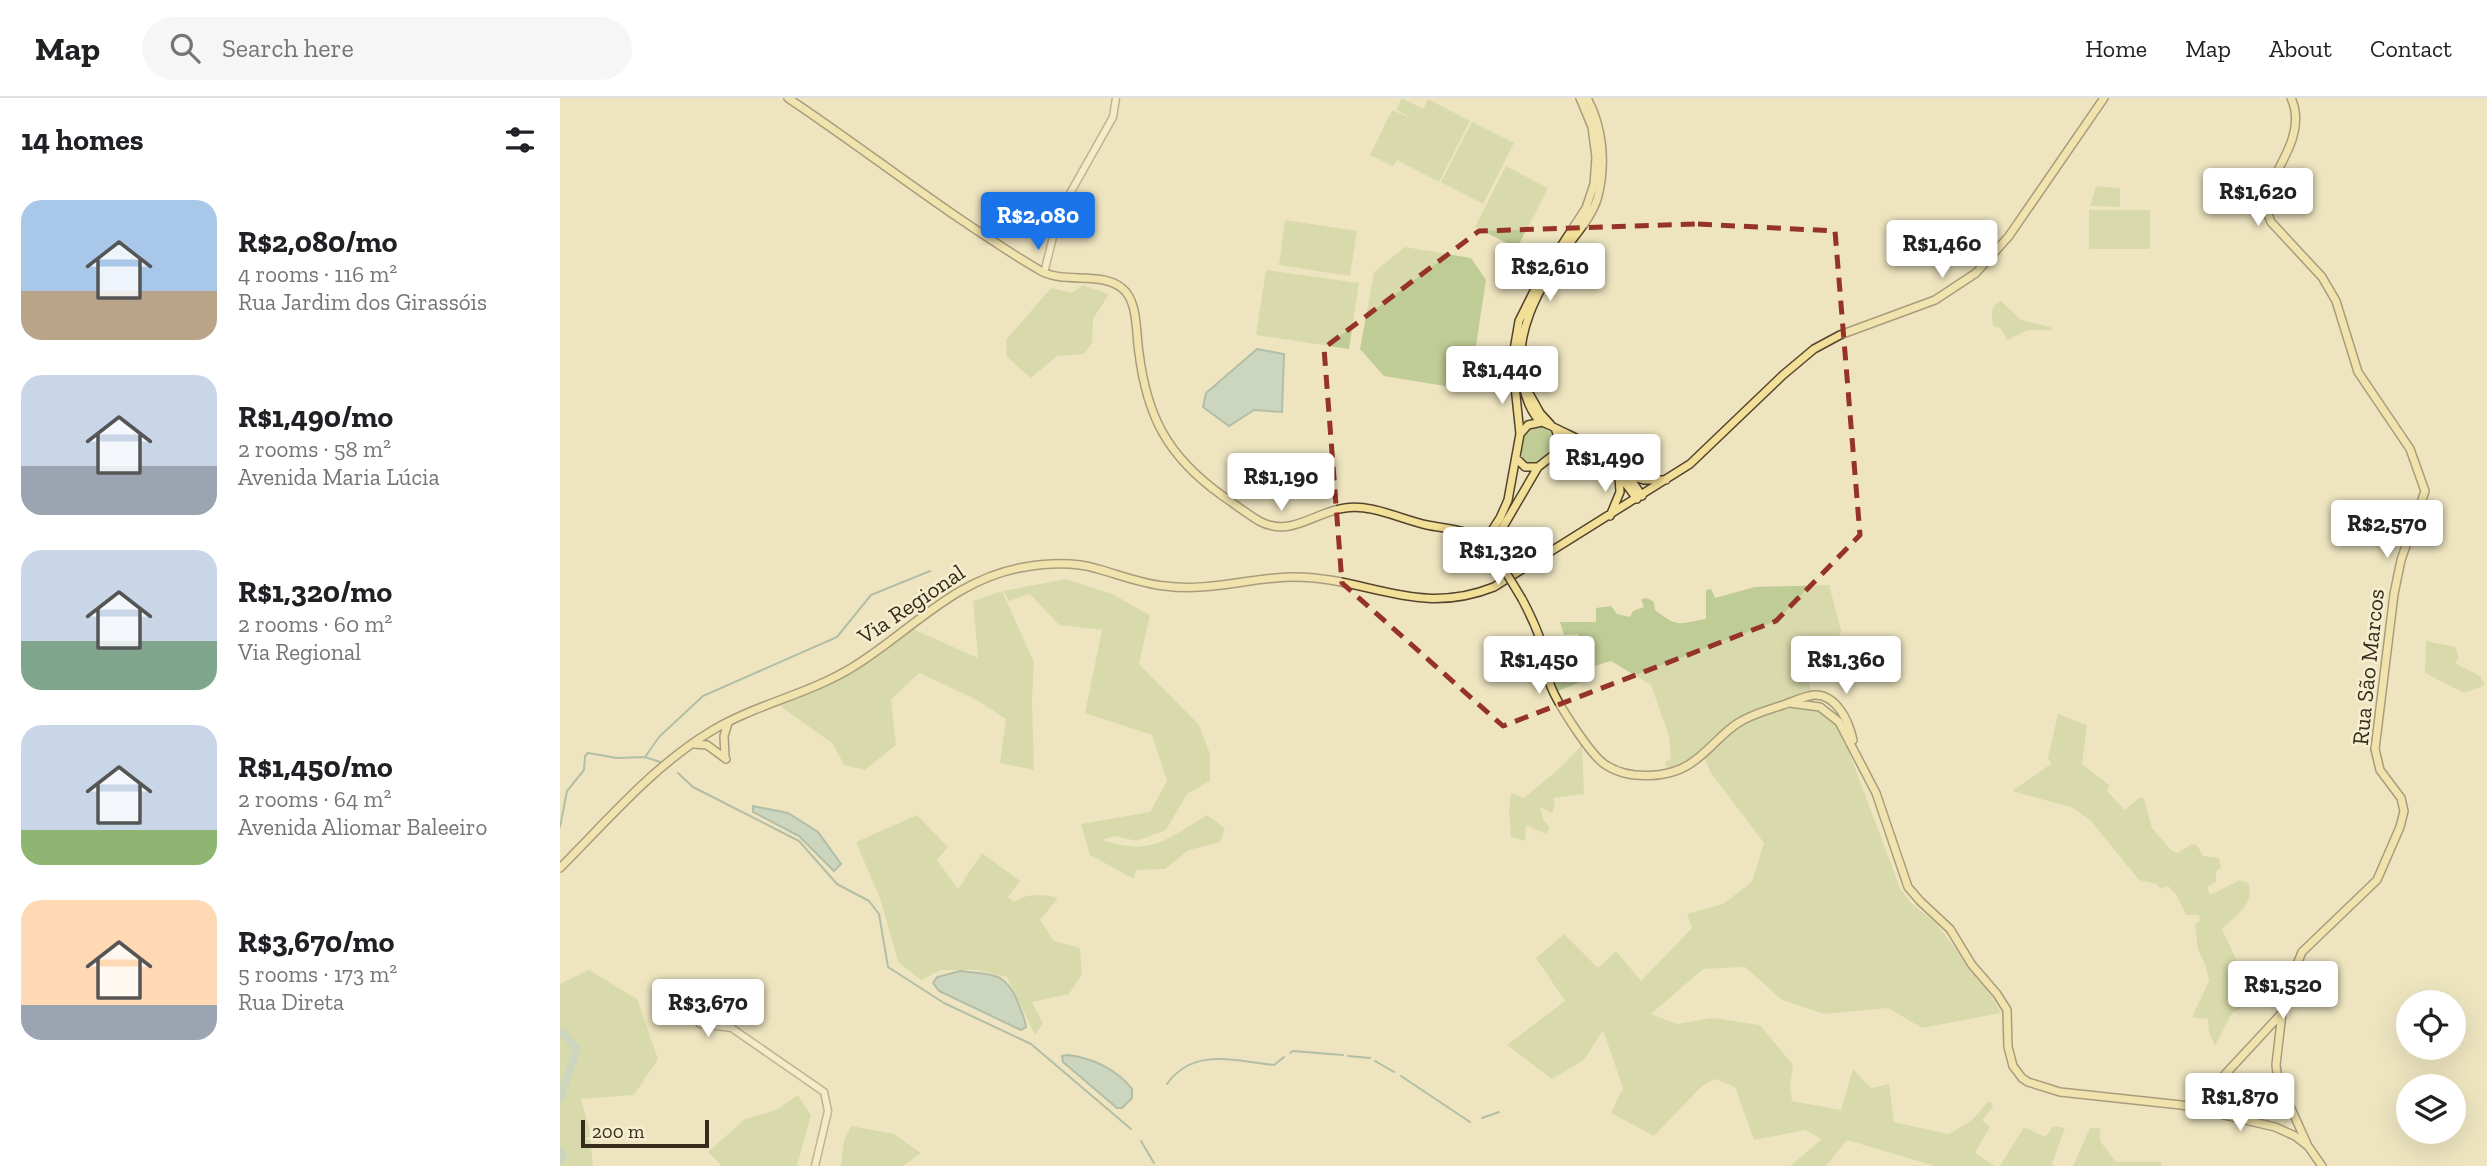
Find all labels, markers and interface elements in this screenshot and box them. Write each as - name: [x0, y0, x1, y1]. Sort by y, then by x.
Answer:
- search box: [142, 17, 632, 80]
- text: Map: [35, 29, 100, 68]
- icon: search: [166, 29, 204, 67]
- text: Search here: [222, 32, 354, 64]
- text: Home: [2085, 34, 2147, 63]
- text: Map: [2185, 34, 2231, 63]
- text: About: [2269, 34, 2332, 63]
- text: Contact: [2370, 34, 2452, 63]
- icon: filters: [501, 121, 539, 159]
- text: 14 homes: [21, 122, 144, 158]
- pin: R$1,620: [2193, 169, 2323, 228]
- text: R$1,620: [2219, 177, 2297, 205]
- pin: R$2,080: [973, 192, 1103, 252]
- text: R$2,080: [997, 201, 1079, 229]
- pin: R$1,460: [1877, 220, 2007, 280]
- text: R$2,080/mo: [238, 224, 397, 260]
- icon: home: [77, 228, 161, 312]
- text: R$1,460: [1902, 229, 1982, 257]
- pin: R$2,610: [1485, 244, 1615, 303]
- text: R$2,610: [1511, 252, 1589, 280]
- text: 4 rooms · 116 m²: [238, 260, 397, 288]
- text: Rua Jardim dos Girassóis: [238, 288, 487, 316]
- pin: R$1,440: [1437, 346, 1567, 406]
- text: R$1,440: [1462, 355, 1542, 383]
- text: R$1,490/mo: [238, 399, 393, 435]
- icon: home: [77, 403, 161, 487]
- pin: R$1,490: [1540, 434, 1670, 494]
- text: 2 rooms · 58 m²: [238, 435, 391, 463]
- text: R$1,490: [1565, 443, 1645, 471]
- pin: R$1,190: [1216, 454, 1346, 513]
- text: R$1,190: [1243, 462, 1319, 490]
- text: Avenida Maria Lúcia: [238, 463, 440, 491]
- pin: R$2,570: [2322, 500, 2452, 560]
- text: R$2,570: [2347, 509, 2427, 537]
- pin: R$1,320: [1433, 528, 1563, 587]
- text: R$1,320: [1459, 536, 1537, 564]
- street label: Via Regional: [851, 558, 970, 651]
- text: R$1,320/mo: [238, 574, 392, 610]
- icon: home: [77, 578, 161, 662]
- street label: Rua São Marcos: [2346, 587, 2390, 747]
- text: 2 rooms · 60 m²: [238, 610, 392, 638]
- pin: R$1,450: [1474, 636, 1604, 696]
- pin: R$1,360: [1781, 636, 1911, 696]
- text: Via Regional: [238, 638, 361, 666]
- text: R$1,450: [1500, 645, 1578, 673]
- text: R$1,360: [1807, 645, 1885, 673]
- text: R$1,450/mo: [238, 749, 393, 785]
- icon: home: [77, 753, 161, 837]
- text: 2 rooms · 64 m²: [238, 785, 391, 813]
- text: Avenida Aliomar Baleeiro: [238, 813, 487, 841]
- text: R$3,670/mo: [238, 924, 394, 960]
- icon: home: [77, 928, 161, 1012]
- text: 5 rooms · 173 m²: [238, 960, 397, 988]
- pin: R$1,520: [2218, 962, 2348, 1021]
- text: R$1,520: [2244, 970, 2322, 998]
- pin: R$3,670: [643, 979, 773, 1039]
- text: Rua Direta: [238, 988, 344, 1016]
- text: R$3,670: [668, 988, 748, 1016]
- map controls: [2396, 990, 2466, 1144]
- button: locate: [2396, 990, 2466, 1060]
- pin: R$1,870: [2175, 1074, 2305, 1133]
- button: layers: [2396, 1074, 2466, 1144]
- text: R$1,870: [2201, 1082, 2279, 1110]
- scale bar: [581, 1117, 709, 1149]
- text: 200 m: [592, 1120, 644, 1143]

